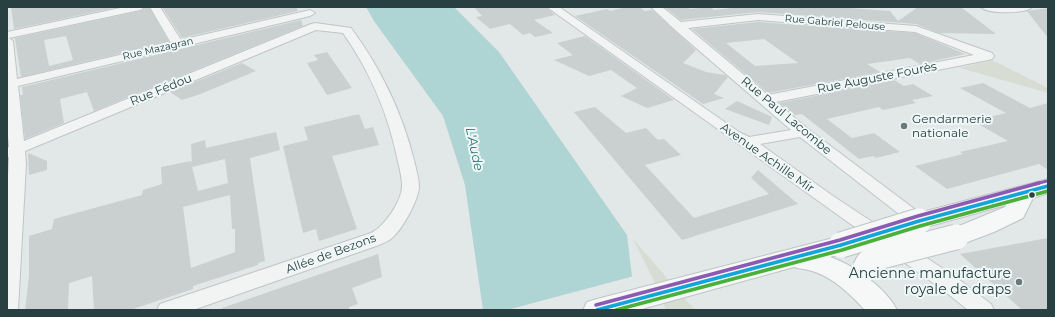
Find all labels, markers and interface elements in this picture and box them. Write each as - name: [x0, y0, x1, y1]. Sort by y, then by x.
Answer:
- street label: Rue Gabriel Pelouse: [784, 13, 886, 33]
- street label: Rue Mazagran: [121, 35, 195, 63]
- street label: Rue Auguste Fourès: [816, 59, 938, 97]
- street label: Rue Fédou: [128, 71, 194, 109]
- street label: Rue Paul Lacombe: [738, 74, 834, 158]
- place label: Gendarmerie nationale: [912, 112, 992, 140]
- street label: Avenue Achille Mir: [717, 120, 817, 196]
- marker: Gendarmerie nationale: [899, 121, 909, 131]
- water label: L'Aude: [462, 126, 486, 172]
- unlabelled marker: [1027, 190, 1037, 200]
- street label: Allée de Bezons: [284, 231, 378, 277]
- place label: Ancienne manufacture royale de draps: [849, 266, 1011, 298]
- marker: Ancienne manufacture royale de draps: [1014, 277, 1024, 287]

